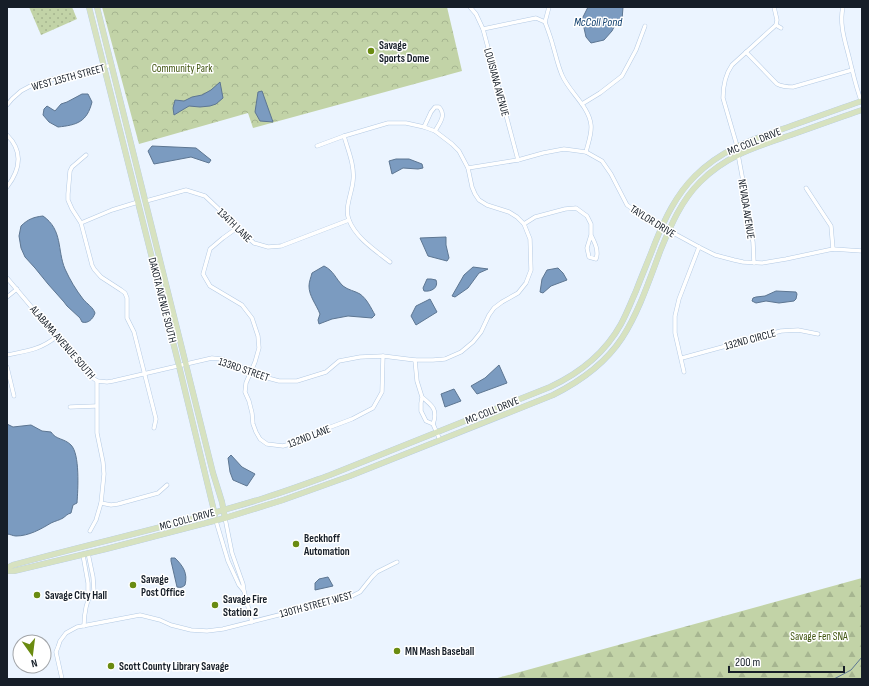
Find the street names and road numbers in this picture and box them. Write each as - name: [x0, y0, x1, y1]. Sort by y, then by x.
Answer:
- street label: LOUISIANA AVENUE: [481, 47, 512, 118]
- street label: WEST 135TH STREET: [30, 61, 107, 93]
- street label: MC COLL DRIVE: [726, 125, 783, 158]
- street label: NEVADA AVENUE: [735, 178, 758, 240]
- street label: TAYLOR DRIVE: [628, 202, 678, 240]
- street label: 134TH LANE: [215, 206, 255, 245]
- street label: DAKOTA AVENUE SOUTH: [146, 256, 179, 344]
- street label: ALABAMA AVENUE SOUTH: [27, 302, 98, 382]
- street label: 132ND CIRCLE: [723, 326, 777, 353]
- street label: 133RD STREET: [217, 355, 272, 384]
- street label: MC COLL DRIVE: [464, 394, 521, 427]
- street label: 132ND LANE: [286, 422, 332, 451]
- street label: MC COLL DRIVE: [158, 506, 216, 533]
- street label: 130TH STREET WEST: [278, 588, 355, 620]

